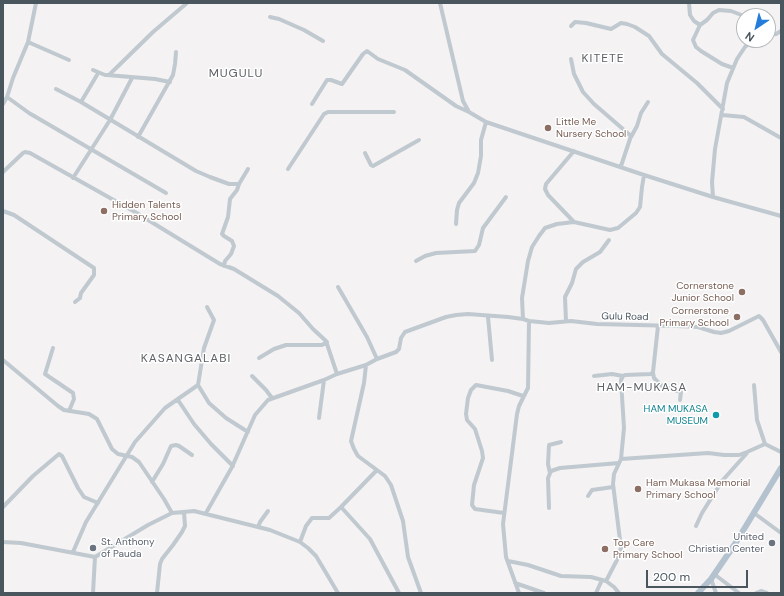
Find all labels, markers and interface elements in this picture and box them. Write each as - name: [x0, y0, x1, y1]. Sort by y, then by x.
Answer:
- north arrow: [736, 8, 776, 48]
- text: N: [742, 29, 757, 45]
- district label: KITETE: [582, 52, 624, 66]
- district label: MUGULU: [209, 67, 263, 81]
- place label: Little Me Nursery School: [556, 116, 626, 140]
- marker: Little Me Nursery School: [543, 123, 553, 133]
- place label: Hidden Talents Primary School: [112, 199, 182, 222]
- marker: Hidden Talents Primary School: [99, 206, 109, 216]
- place label: Cornerstone Junior School: [671, 280, 734, 304]
- marker: Cornerstone Junior School: [737, 287, 747, 297]
- place label: Cornerstone Primary School: [659, 305, 729, 328]
- street label: Gulu Road: [601, 311, 649, 323]
- marker: Cornerstone Primary School: [732, 312, 742, 322]
- district label: KASANGALABI: [141, 352, 231, 366]
- district label: HAM-MUKASA: [597, 381, 687, 395]
- place label: HAM MUKASA MUSEUM: [644, 403, 708, 426]
- marker: HAM MUKASA MUSEUM: [711, 410, 721, 420]
- place label: Ham Mukasa Memorial Primary School: [646, 477, 750, 500]
- marker: Ham Mukasa Memorial Primary School: [633, 484, 643, 494]
- place label: United Christian Center: [688, 531, 764, 554]
- place label: St. Anthony of Pauda: [101, 536, 154, 560]
- place label: Top Care Primary School: [613, 537, 683, 560]
- marker: United Christian Center: [767, 538, 777, 548]
- marker: St. Anthony of Pauda: [88, 543, 98, 553]
- marker: Top Care Primary School: [600, 544, 610, 554]
- scale bar: [648, 562, 750, 588]
- text: 200 m: [653, 569, 690, 585]

